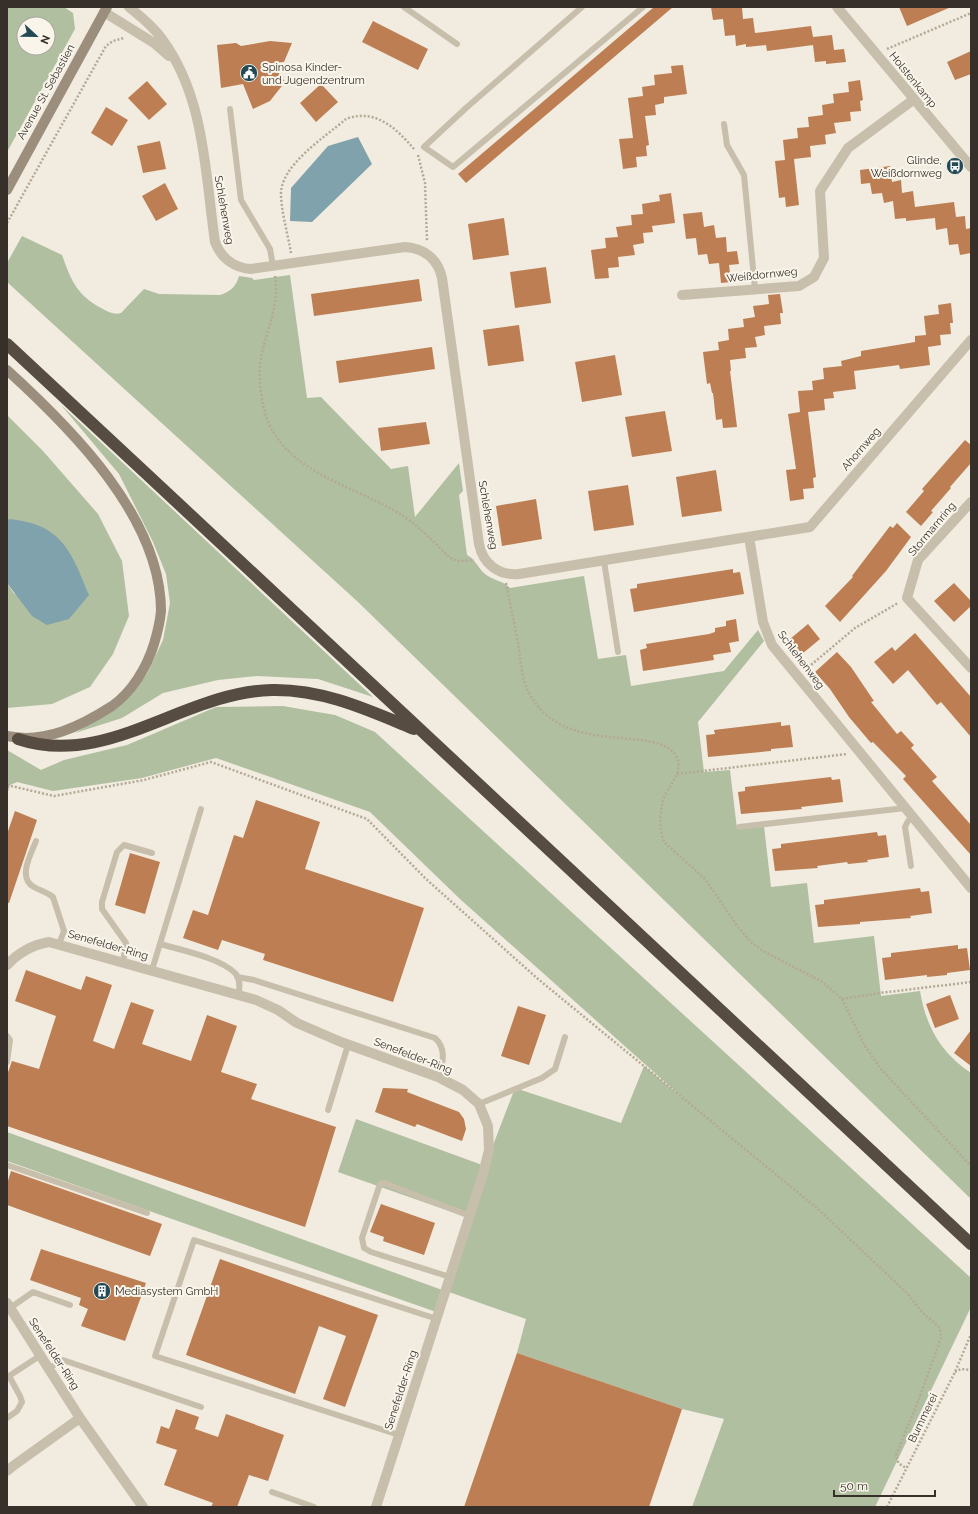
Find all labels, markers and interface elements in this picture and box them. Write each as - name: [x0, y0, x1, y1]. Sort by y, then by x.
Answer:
- north arrow: [16, 16, 56, 56]
- text: N: [37, 33, 52, 46]
- street label: Avenue St. Sebastien: [14, 42, 78, 142]
- street label: Holstenkamp: [887, 49, 940, 111]
- place label: Spinosa Kinder- und Jugendzentrum: [262, 61, 365, 87]
- public building icon: Spinosa Kinder- und Jugendzentrum: [239, 63, 259, 83]
- place label: Glinde, Weißdornweg: [871, 154, 942, 180]
- bus stop icon: Glinde, Weißdornweg: [945, 156, 965, 176]
- street label: Schlehenweg: [212, 175, 236, 245]
- street label: Weißdornweg: [726, 265, 798, 285]
- street label: Ahornweg: [839, 425, 883, 473]
- street label: Schlehenweg: [476, 480, 500, 550]
- street label: Stormarnring: [906, 499, 958, 559]
- street label: Schlehenweg: [775, 628, 827, 692]
- street label: Senefelder-Ring: [66, 927, 150, 963]
- street label: Senefelder-Ring: [372, 1035, 454, 1077]
- building icon: Mediasystem GmbH: [92, 1281, 112, 1301]
- place label: Mediasystem GmbH: [115, 1285, 218, 1298]
- street label: Senefelder-Ring: [26, 1316, 82, 1392]
- street label: Senefelder-Ring: [382, 1349, 420, 1431]
- street label: Bummerei: [906, 1391, 940, 1445]
- scale bar: [834, 1472, 935, 1498]
- text: 50 m: [840, 1479, 868, 1493]

